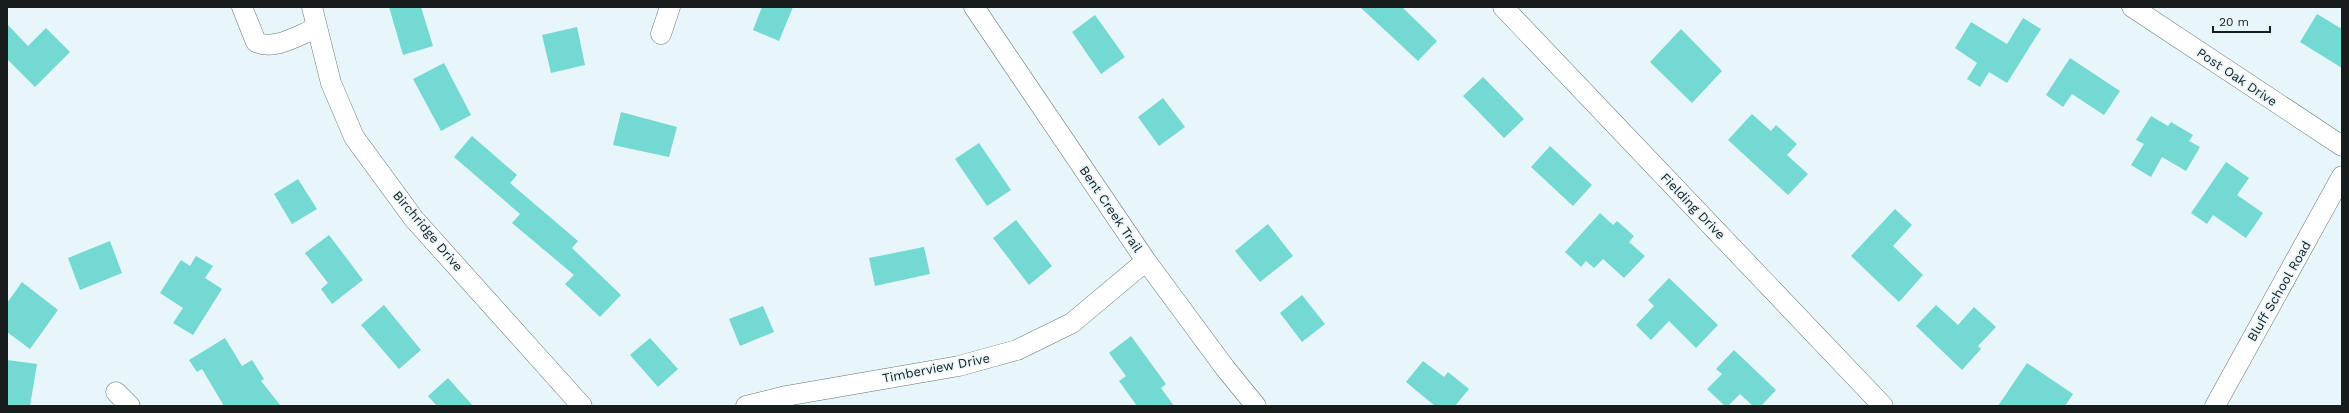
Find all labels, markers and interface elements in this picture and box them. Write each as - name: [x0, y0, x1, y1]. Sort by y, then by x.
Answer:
- scale bar: [2213, 8, 2270, 34]
- text: 20 m: [2219, 15, 2249, 29]
- street label: Post Oak Drive: [2194, 45, 2280, 109]
- street label: Bent Creek Trail: [1077, 163, 1145, 255]
- street label: Fielding Drive: [1658, 170, 1728, 242]
- street label: Birchridge Drive: [390, 188, 466, 274]
- street label: Bluff School Road: [2244, 238, 2314, 344]
- street label: Timberview Drive: [881, 350, 991, 386]

